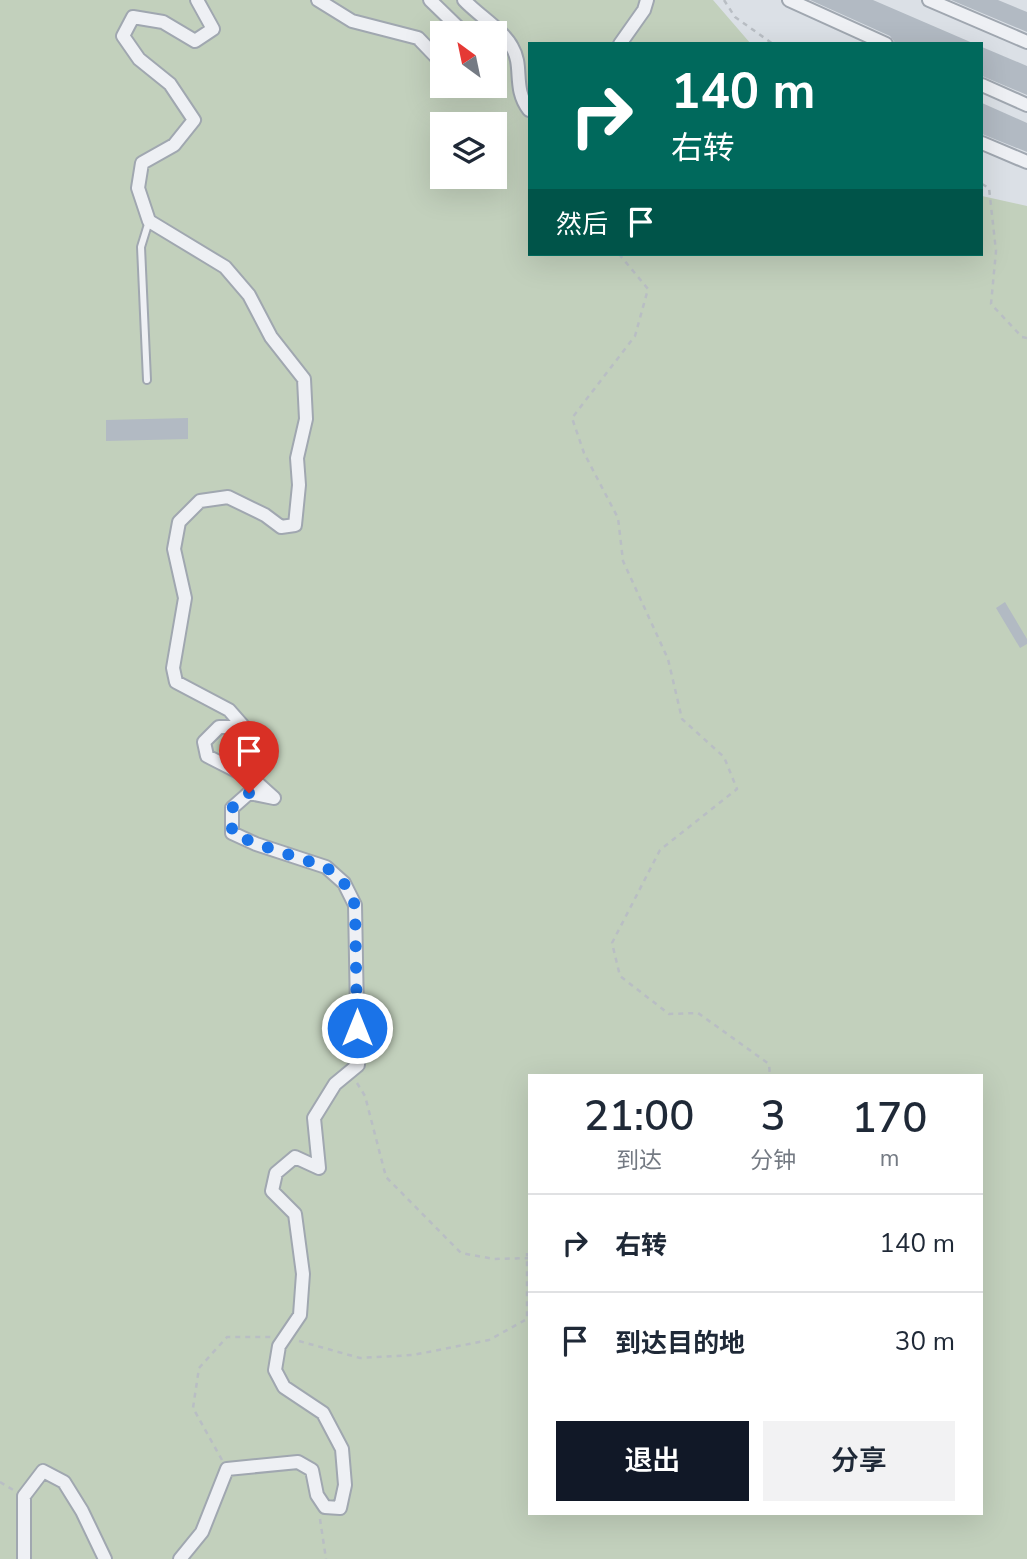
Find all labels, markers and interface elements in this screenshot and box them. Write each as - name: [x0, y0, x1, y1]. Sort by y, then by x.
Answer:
- north arrow: [430, 21, 508, 98]
- map controls: [430, 21, 507, 189]
- text: 140 m: [671, 58, 815, 125]
- icon: right: [556, 70, 647, 161]
- button: layers: [430, 112, 507, 189]
- text: 右转: [671, 127, 735, 170]
- icon: arrive: [622, 203, 660, 241]
- text: 然后: [556, 207, 608, 242]
- pin: [219, 721, 279, 793]
- icon: arrive: [230, 732, 268, 770]
- position arrow: [320, 991, 394, 1065]
- text: 21:00: [584, 1088, 694, 1145]
- text: 3: [760, 1088, 786, 1145]
- text: 170: [852, 1090, 927, 1147]
- text: m: [880, 1143, 899, 1174]
- text: 到达: [616, 1145, 662, 1176]
- text: 分钟: [750, 1145, 796, 1176]
- icon: right: [556, 1224, 594, 1262]
- text: 140 m: [879, 1226, 955, 1261]
- text: 右转: [615, 1228, 667, 1263]
- icon: arrive: [556, 1322, 594, 1360]
- text: 30 m: [895, 1324, 955, 1359]
- text: 到达目的地: [615, 1326, 745, 1361]
- button: 退出: [556, 1421, 749, 1501]
- button: 分享: [763, 1421, 955, 1501]

